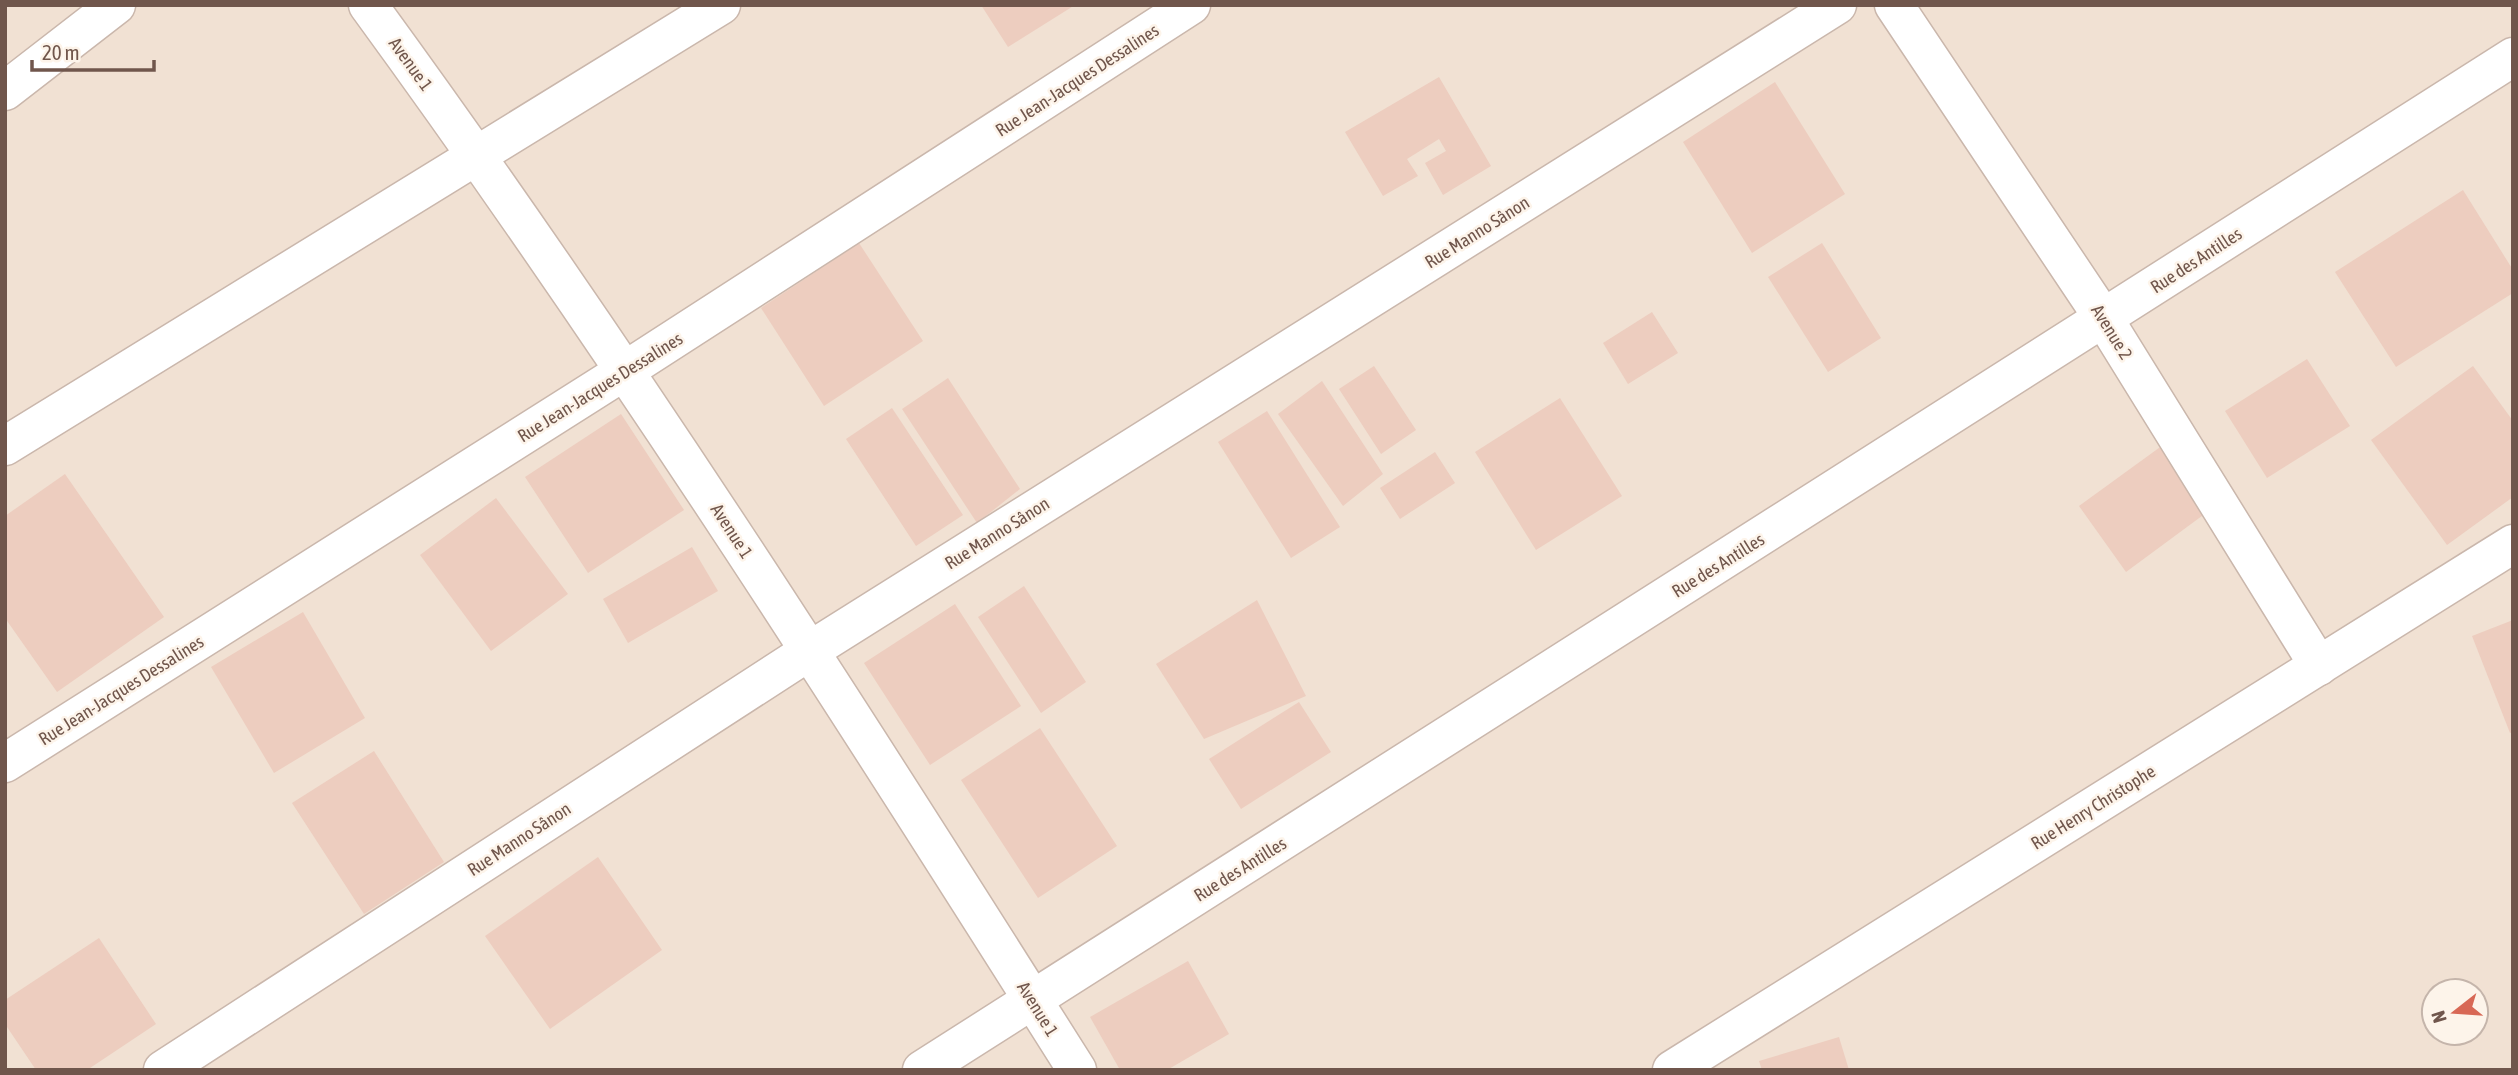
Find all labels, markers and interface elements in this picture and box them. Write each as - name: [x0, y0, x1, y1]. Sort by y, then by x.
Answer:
- street label: Rue Jean-Jacques Dessalines: [991, 19, 1163, 141]
- scale bar: [32, 28, 154, 72]
- street label: Avenue 1: [385, 33, 437, 95]
- text: 20 m: [42, 40, 80, 64]
- street label: Rue Manno Sânon: [1421, 192, 1533, 272]
- street label: Rue des Antilles: [2146, 223, 2246, 297]
- street label: Avenue 2: [2087, 301, 2137, 363]
- street label: Rue Jean-Jacques Dessalines: [514, 328, 686, 446]
- street label: Rue Manno Sânon: [941, 493, 1053, 573]
- street label: Avenue 1: [707, 500, 757, 562]
- street label: Rue des Antilles: [1668, 528, 1768, 602]
- street label: Rue Jean-Jacques Dessalines: [35, 631, 207, 749]
- street label: Rue Henry Christophe: [2027, 760, 2159, 854]
- street label: Rue Manno Sânon: [463, 798, 575, 880]
- street label: Rue des Antilles: [1190, 832, 1290, 906]
- north arrow: [2420, 977, 2490, 1047]
- street label: Avenue 1: [1013, 978, 1063, 1040]
- text: N: [2427, 1008, 2451, 1026]

